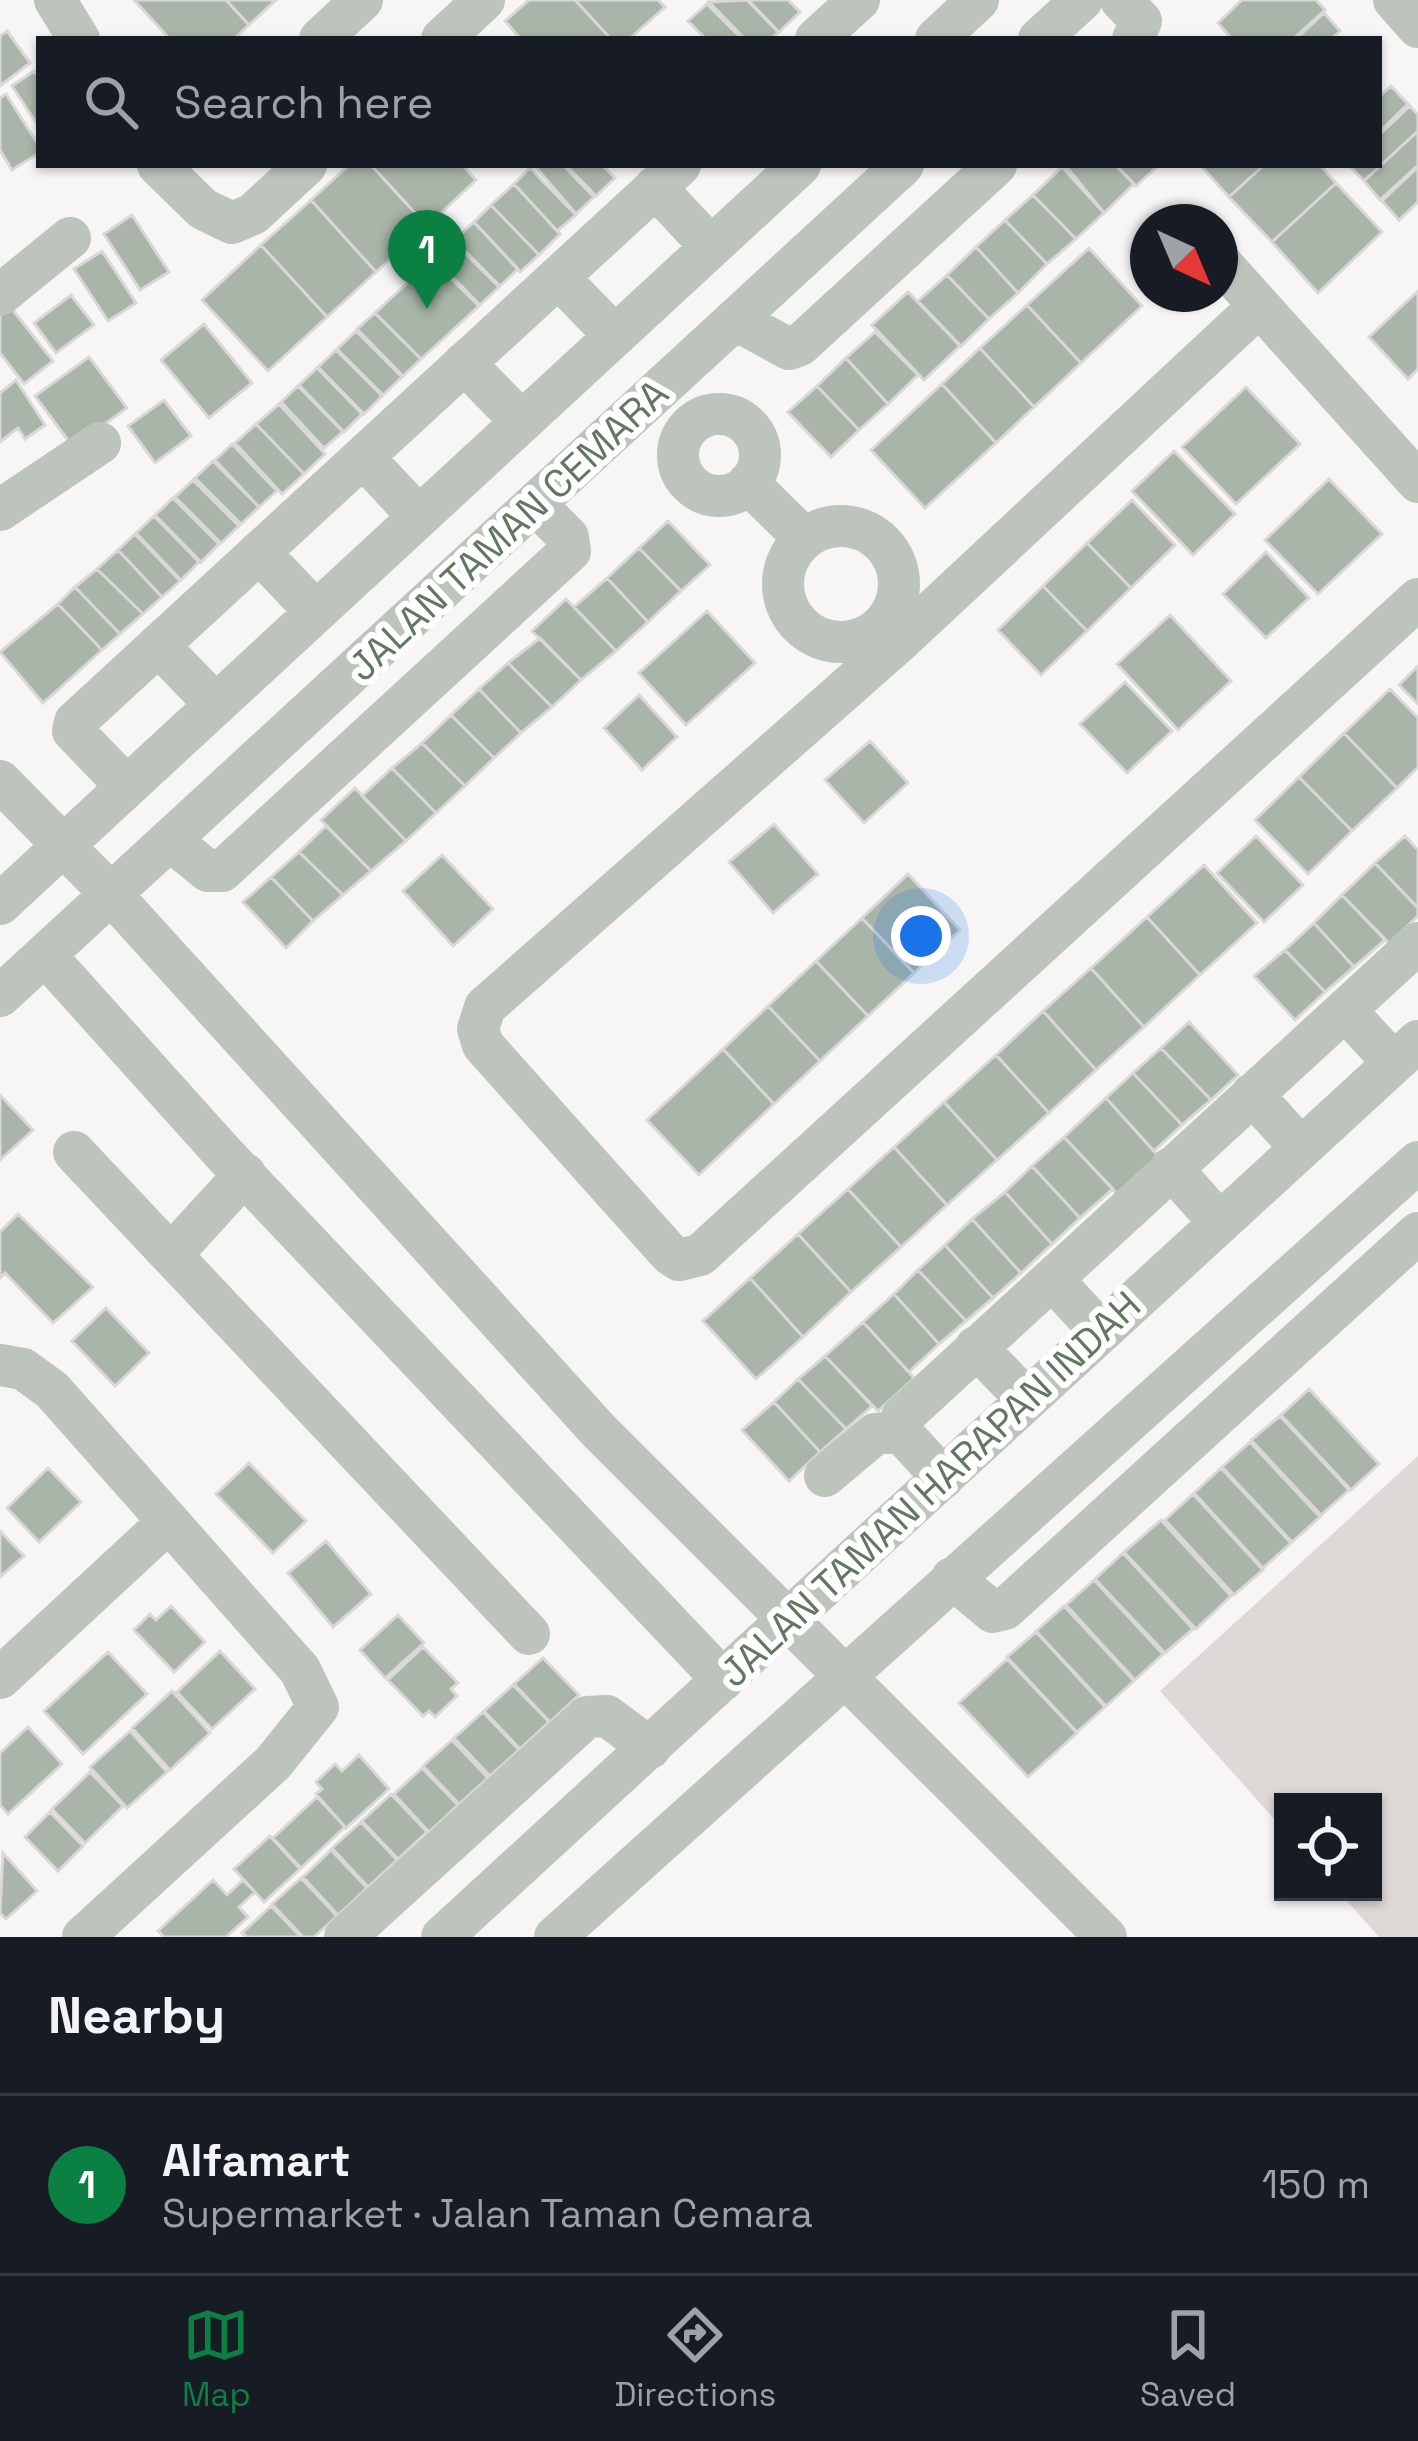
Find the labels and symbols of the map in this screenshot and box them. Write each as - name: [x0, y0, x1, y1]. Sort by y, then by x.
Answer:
- north arrow: [1130, 204, 1238, 312]
- pin: 1: [388, 210, 466, 309]
- street label: JALAN TAMAN CEMARA: [337, 369, 679, 691]
- your location: [891, 906, 951, 966]
- street label: JALAN TAMAN HARAPAN INDAH: [709, 1281, 1151, 1697]

